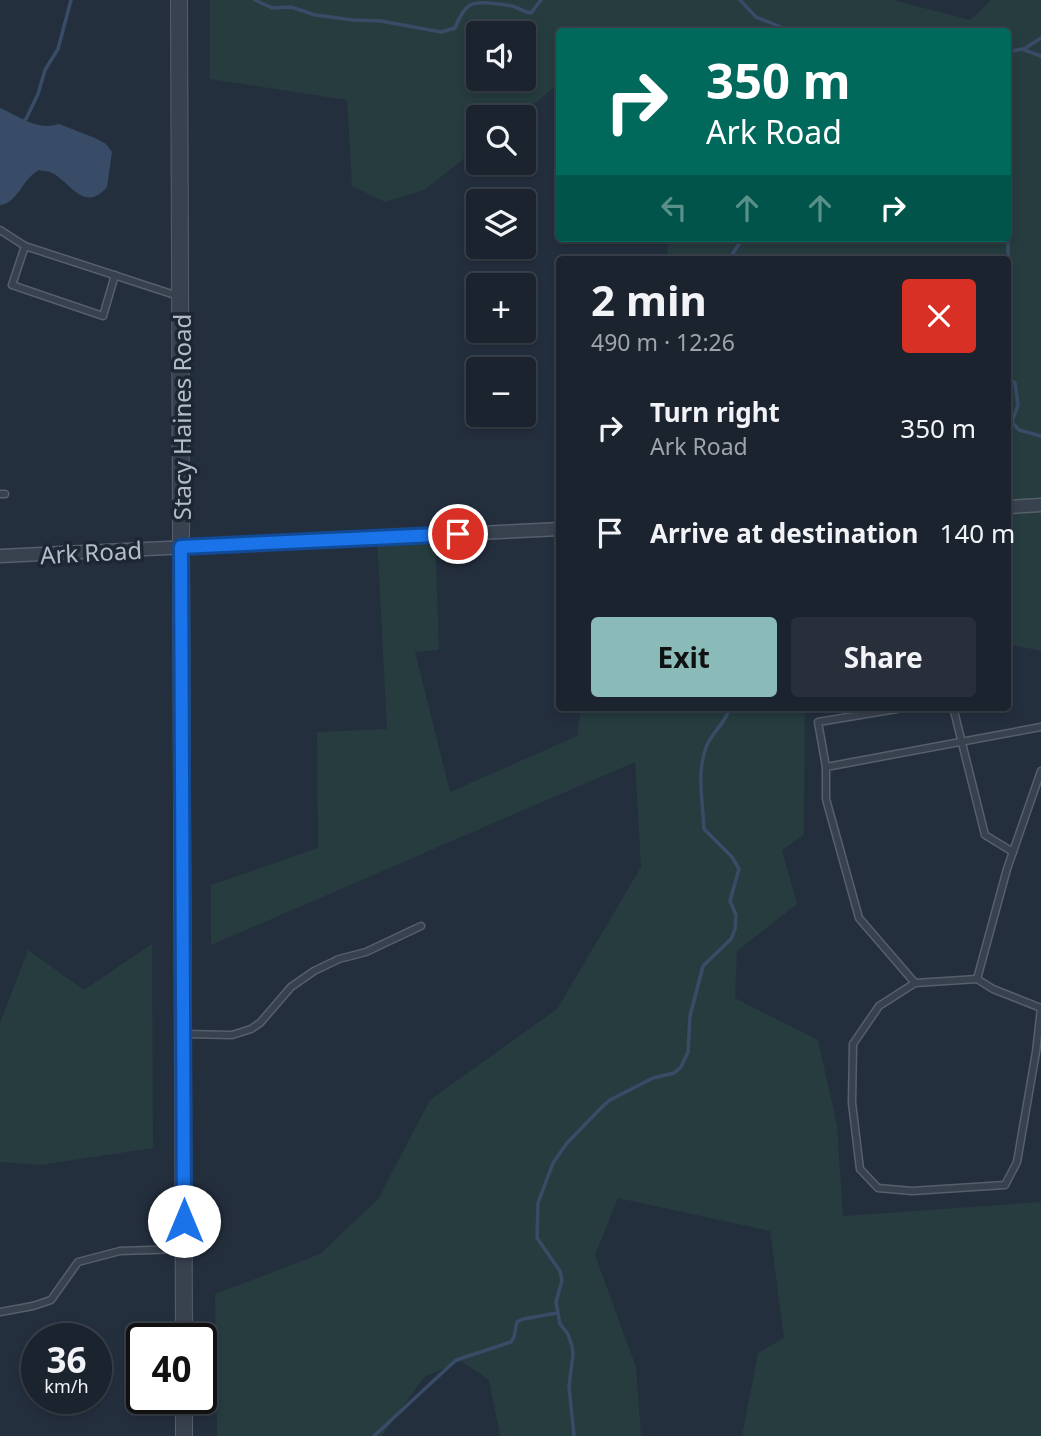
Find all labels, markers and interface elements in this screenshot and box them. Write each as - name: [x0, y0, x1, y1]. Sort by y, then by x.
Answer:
- map controls: [466, 21, 536, 427]
- button: sound: [466, 21, 536, 91]
- text: 350 m: [706, 47, 851, 113]
- icon: right: [591, 56, 682, 147]
- button: search: [466, 105, 536, 175]
- text: Ark Road: [706, 110, 842, 153]
- button: layers: [466, 189, 536, 259]
- icon: left: [655, 189, 693, 227]
- icon: ahead: [728, 189, 766, 227]
- icon: ahead: [801, 189, 839, 227]
- icon: right: [874, 189, 912, 227]
- text: 2 min: [591, 271, 707, 328]
- button: +: [466, 273, 536, 343]
- button: close: [902, 279, 976, 353]
- street label: Stacy Haines Road: [165, 314, 198, 520]
- text: 490 m · 12:26: [591, 326, 735, 358]
- button: −: [466, 357, 536, 427]
- text: Turn right: [650, 394, 780, 430]
- icon: right: [591, 409, 629, 447]
- text: 350 m: [900, 410, 976, 446]
- text: Ark Road: [650, 430, 748, 462]
- pin: [428, 504, 488, 564]
- icon: arrive: [591, 514, 629, 552]
- icon: arrive: [439, 515, 477, 553]
- text: Arrive at destination: [650, 515, 919, 551]
- text: 140 m: [940, 515, 1015, 551]
- street label: Ark Road: [39, 533, 143, 571]
- button: Exit: [591, 617, 777, 697]
- button: Share: [791, 617, 976, 697]
- position arrow: [147, 1184, 221, 1258]
- speed limit sign: 40: [126, 1323, 217, 1414]
- text: 36: [46, 1336, 87, 1383]
- text: km/h: [44, 1374, 89, 1398]

